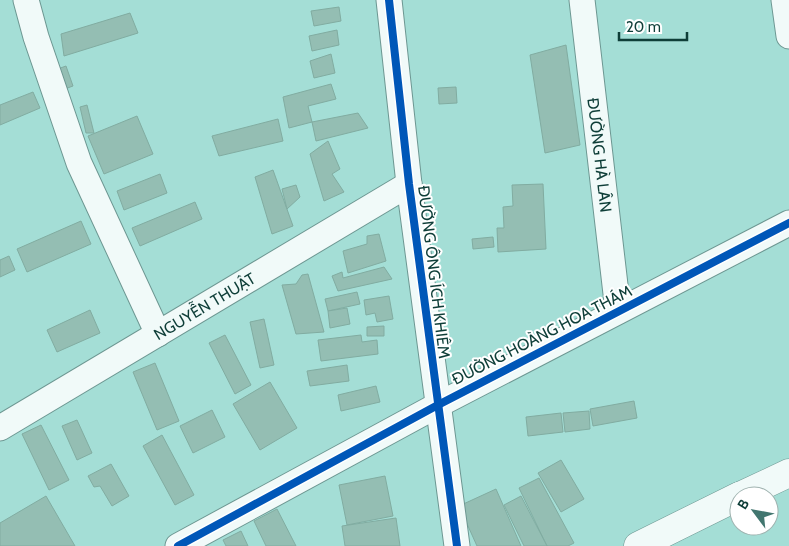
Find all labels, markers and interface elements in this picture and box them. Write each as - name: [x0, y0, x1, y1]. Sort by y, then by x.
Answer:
- scale bar: [619, 10, 686, 42]
- text: 20 m: [626, 18, 661, 36]
- street label: ĐƯỜNG HÀ LÂN: [584, 97, 616, 213]
- street label: ĐƯỜNG ÔNG ÍCH KHIÊM: [414, 184, 454, 360]
- street label: NGUYỄN THUẬT: [150, 268, 259, 344]
- street label: ĐƯỜNG HOÀNG HOA THÁM: [449, 281, 635, 389]
- north arrow: [729, 486, 779, 536]
- text: B: [733, 495, 753, 513]

